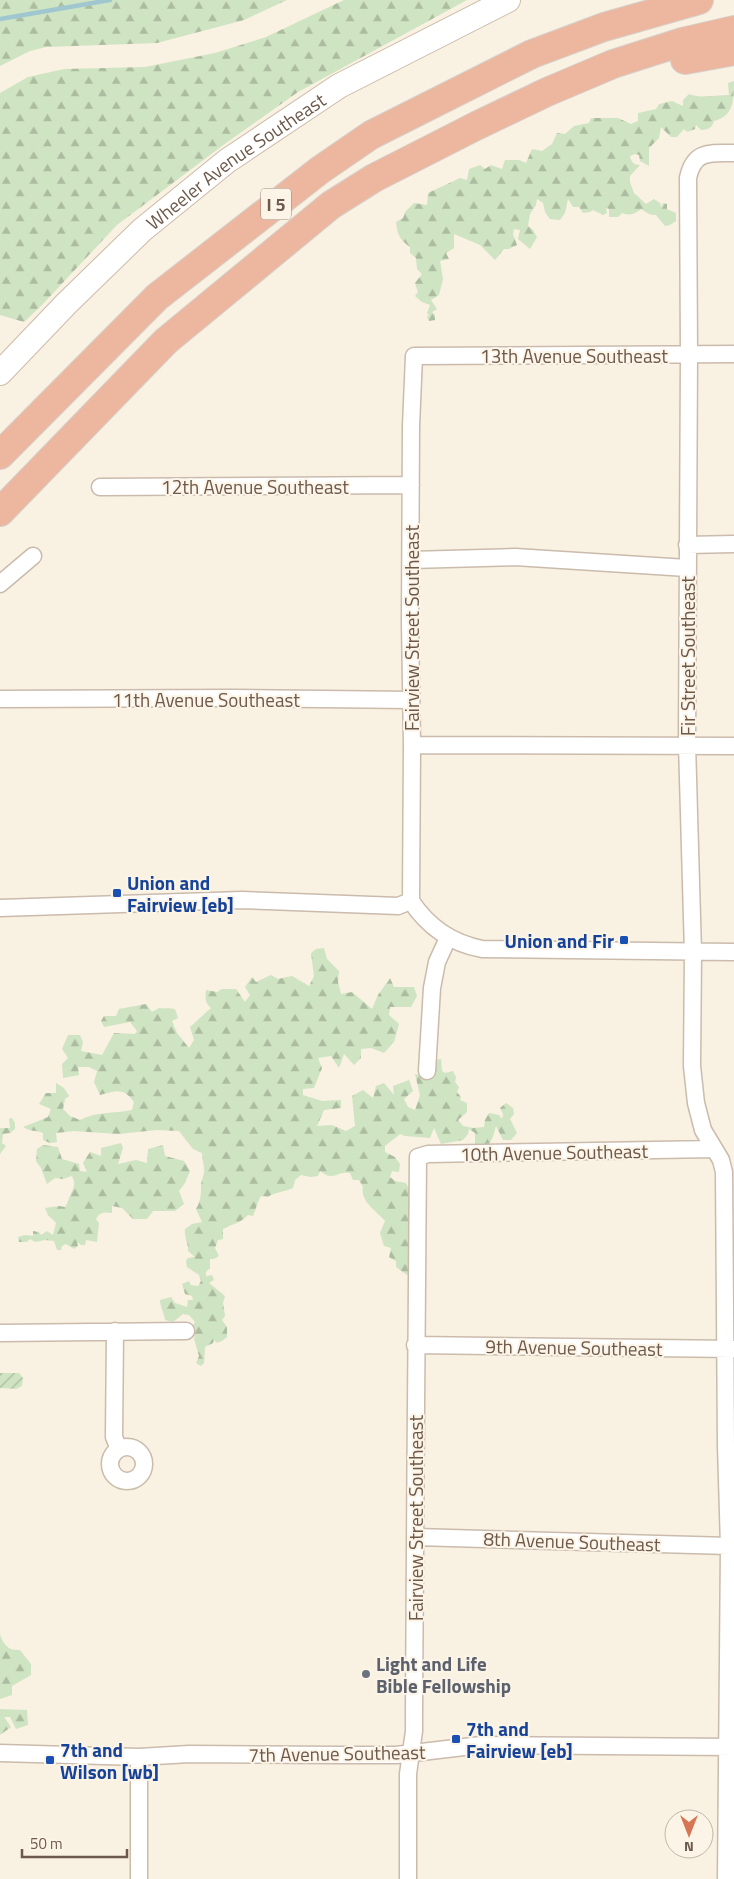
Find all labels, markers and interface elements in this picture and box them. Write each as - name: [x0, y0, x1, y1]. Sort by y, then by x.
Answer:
- street label: Wheeler Avenue Southeast: [139, 85, 331, 236]
- road number: I 5: [261, 188, 291, 220]
- street label: 13th Avenue Southeast: [480, 341, 668, 370]
- street label: 12th Avenue Southeast: [161, 472, 349, 501]
- street label: Fairview Street Southeast: [397, 525, 426, 731]
- street label: Fir Street Southeast: [673, 576, 702, 736]
- street label: 11th Avenue Southeast: [112, 685, 300, 714]
- place label: Union and Fairview [eb]: [127, 868, 234, 919]
- marker: Union and Fairview [eb]: [111, 887, 123, 899]
- place label: Union and Fir: [505, 926, 614, 955]
- marker: Union and Fir: [618, 934, 630, 946]
- street label: 10th Avenue Southeast: [460, 1136, 648, 1168]
- street label: 9th Avenue Southeast: [485, 1331, 663, 1363]
- street label: Fairview Street Southeast: [401, 1415, 430, 1621]
- street label: 8th Avenue Southeast: [483, 1523, 661, 1559]
- place label: Light and Life Bible Fellowship: [376, 1649, 511, 1700]
- marker: Light and Life Bible Fellowship: [360, 1668, 372, 1680]
- place label: 7th and Fairview [eb]: [466, 1714, 573, 1765]
- marker: 7th and Fairview [eb]: [450, 1733, 462, 1745]
- place label: 7th and Wilson [wb]: [60, 1735, 159, 1786]
- street label: 7th Avenue Southeast: [248, 1737, 426, 1769]
- marker: 7th and Wilson [wb]: [44, 1754, 56, 1766]
- north arrow: [664, 1809, 714, 1859]
- scale bar: [22, 1826, 128, 1858]
- text: 50 m: [30, 1832, 63, 1855]
- text: N: [684, 1837, 694, 1858]

